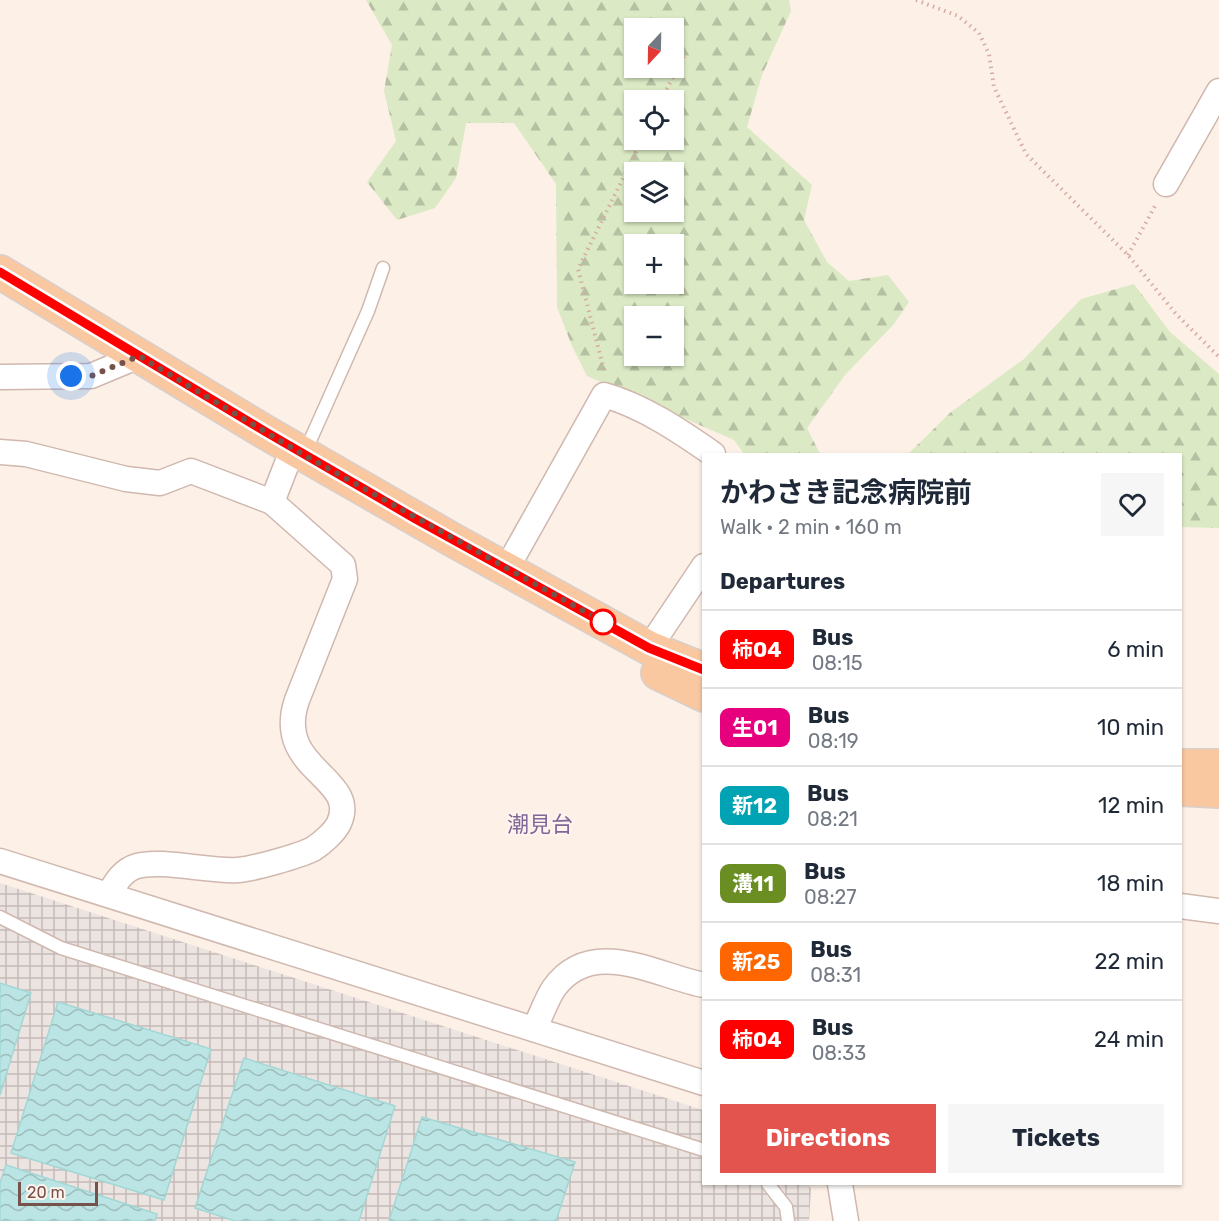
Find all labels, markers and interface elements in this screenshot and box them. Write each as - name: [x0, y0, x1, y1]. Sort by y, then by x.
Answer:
- north arrow: [624, 18, 684, 78]
- map controls: [624, 18, 684, 366]
- button: locate: [624, 90, 684, 150]
- button: layers: [624, 162, 684, 222]
- button: +: [624, 234, 684, 294]
- button: −: [624, 306, 684, 366]
- your location: [56, 361, 86, 391]
- button: heart: [1101, 473, 1164, 536]
- text: かわさき記念病院前: [720, 476, 972, 509]
- text: Walk · 2 min · 160 m: [720, 515, 902, 539]
- text: Departures: [720, 568, 845, 595]
- unlabelled marker: [590, 609, 616, 635]
- text: Bus: [812, 624, 853, 651]
- text: 6 min: [1107, 636, 1164, 663]
- text: 柿04: [732, 637, 782, 662]
- text: 08:15: [812, 651, 863, 675]
- text: Bus: [808, 702, 849, 729]
- text: 10 min: [1097, 714, 1164, 741]
- text: 生01: [732, 715, 778, 740]
- text: 08:19: [808, 729, 859, 753]
- text: Bus: [807, 780, 849, 807]
- text: 12 min: [1098, 792, 1164, 819]
- text: 新12: [732, 793, 777, 818]
- text: 08:21: [807, 807, 858, 831]
- district label: 潮見台: [507, 811, 573, 838]
- text: Bus: [804, 858, 846, 885]
- text: 18 min: [1097, 870, 1164, 897]
- text: 溝11: [732, 871, 774, 896]
- text: 08:27: [804, 885, 857, 909]
- text: Bus: [810, 936, 852, 963]
- text: 22 min: [1095, 948, 1164, 975]
- text: 新25: [732, 949, 780, 974]
- text: 08:31: [810, 963, 861, 987]
- text: Bus: [812, 1014, 853, 1041]
- text: 24 min: [1094, 1026, 1164, 1053]
- text: 柿04: [732, 1027, 782, 1052]
- text: 08:33: [812, 1041, 866, 1065]
- button: Directions: [720, 1104, 936, 1173]
- button: Tickets: [948, 1104, 1164, 1173]
- scale bar: [18, 1179, 98, 1206]
- text: 20 m: [27, 1183, 65, 1202]

